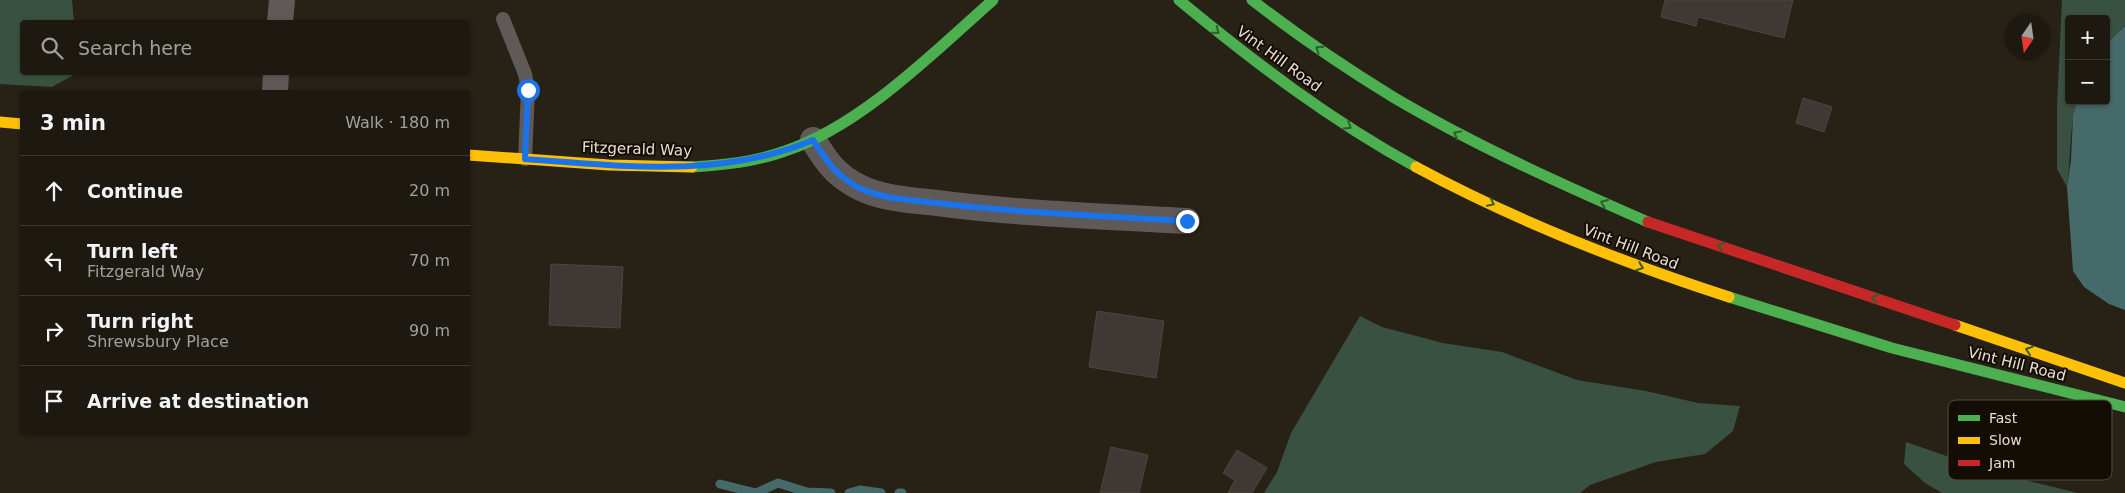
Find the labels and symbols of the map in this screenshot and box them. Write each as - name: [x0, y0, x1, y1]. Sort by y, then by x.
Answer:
- north arrow: [2005, 15, 2050, 60]
- street label: Vint Hill Road: [1233, 22, 1325, 96]
- one-way arrow: [1211, 25, 1220, 34]
- one-way arrow: [1315, 46, 1325, 55]
- route start: [517, 79, 540, 102]
- one-way arrow: [1342, 120, 1351, 130]
- one-way arrow: [1454, 130, 1463, 140]
- street label: Fitzgerald Way: [582, 138, 692, 160]
- one-way arrow: [1486, 197, 1495, 208]
- one-way arrow: [1600, 199, 1609, 210]
- route end: [1176, 210, 1199, 233]
- street label: Vint Hill Road: [1581, 221, 1681, 273]
- one-way arrow: [1718, 241, 1726, 251]
- one-way arrow: [1635, 261, 1644, 271]
- one-way arrow: [1871, 294, 1880, 304]
- street label: Vint Hill Road: [1966, 343, 2068, 385]
- one-way arrow: [2025, 346, 2034, 356]
- legend: [1948, 400, 2112, 480]
- text: Fast: [1989, 410, 2018, 426]
- text: Slow: [1989, 432, 2022, 448]
- text: Jam: [1988, 455, 2015, 471]

